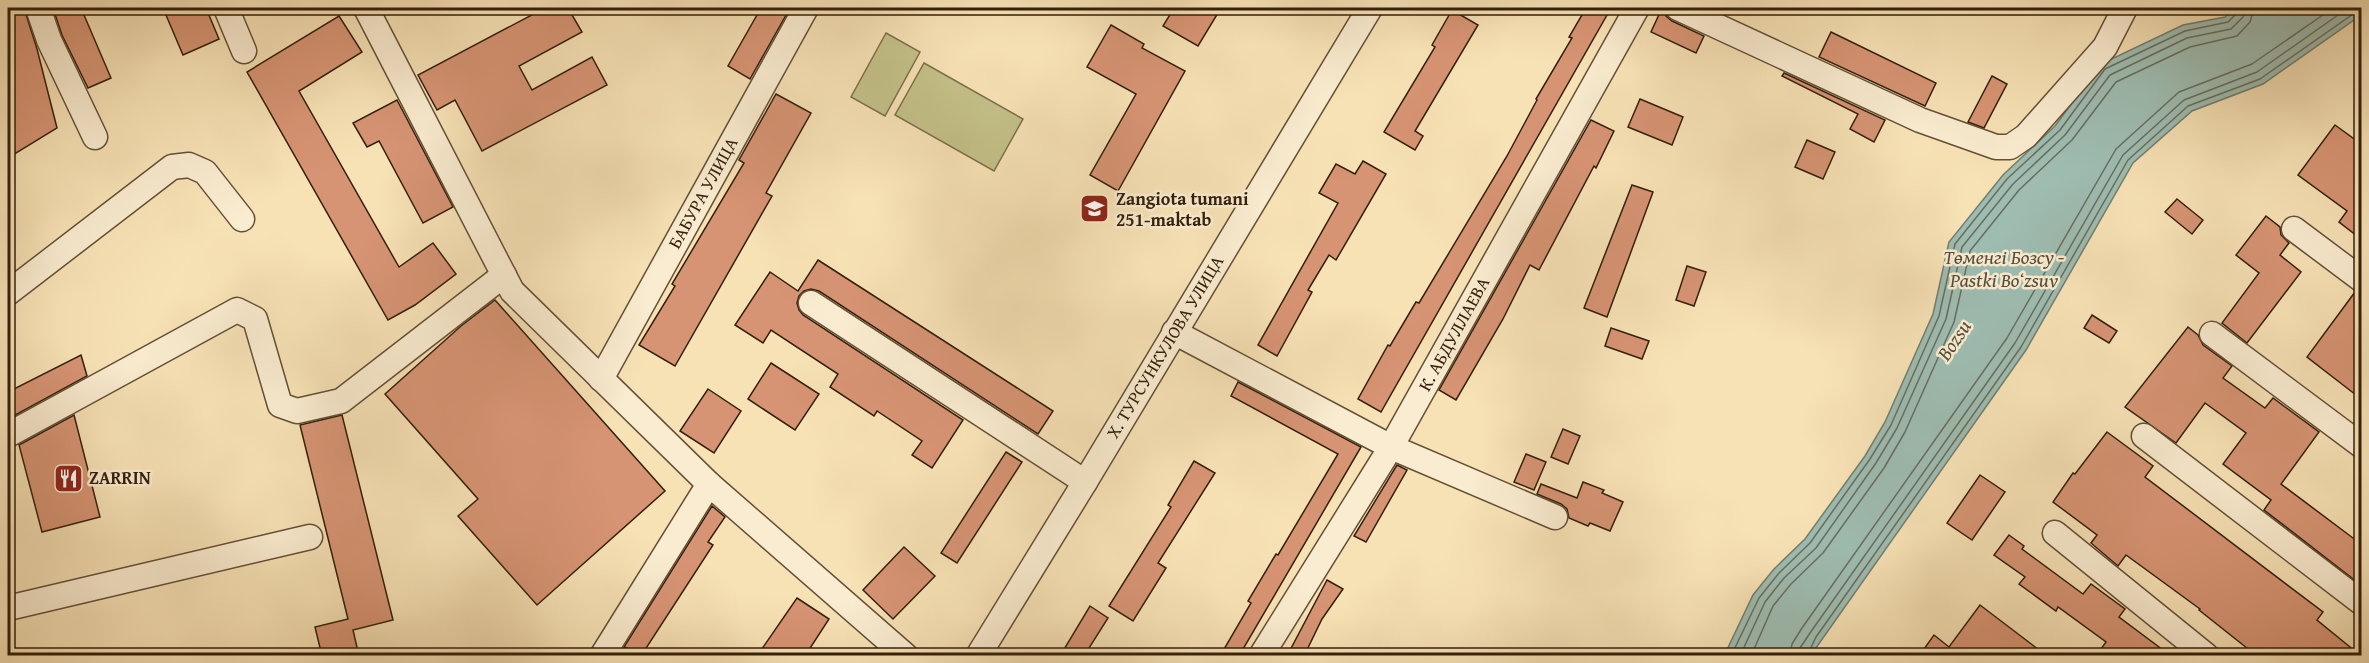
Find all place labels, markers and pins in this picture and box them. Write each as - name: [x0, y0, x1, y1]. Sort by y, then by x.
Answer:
- place label: Zangiota tumani 251-maktab: [1116, 185, 1249, 233]
- school or university icon: Zangiota tumani 251-maktab: [1079, 193, 1111, 225]
- restaurant icon: ZARRIN: [52, 462, 84, 494]
- place label: ZARRIN: [89, 464, 151, 491]

